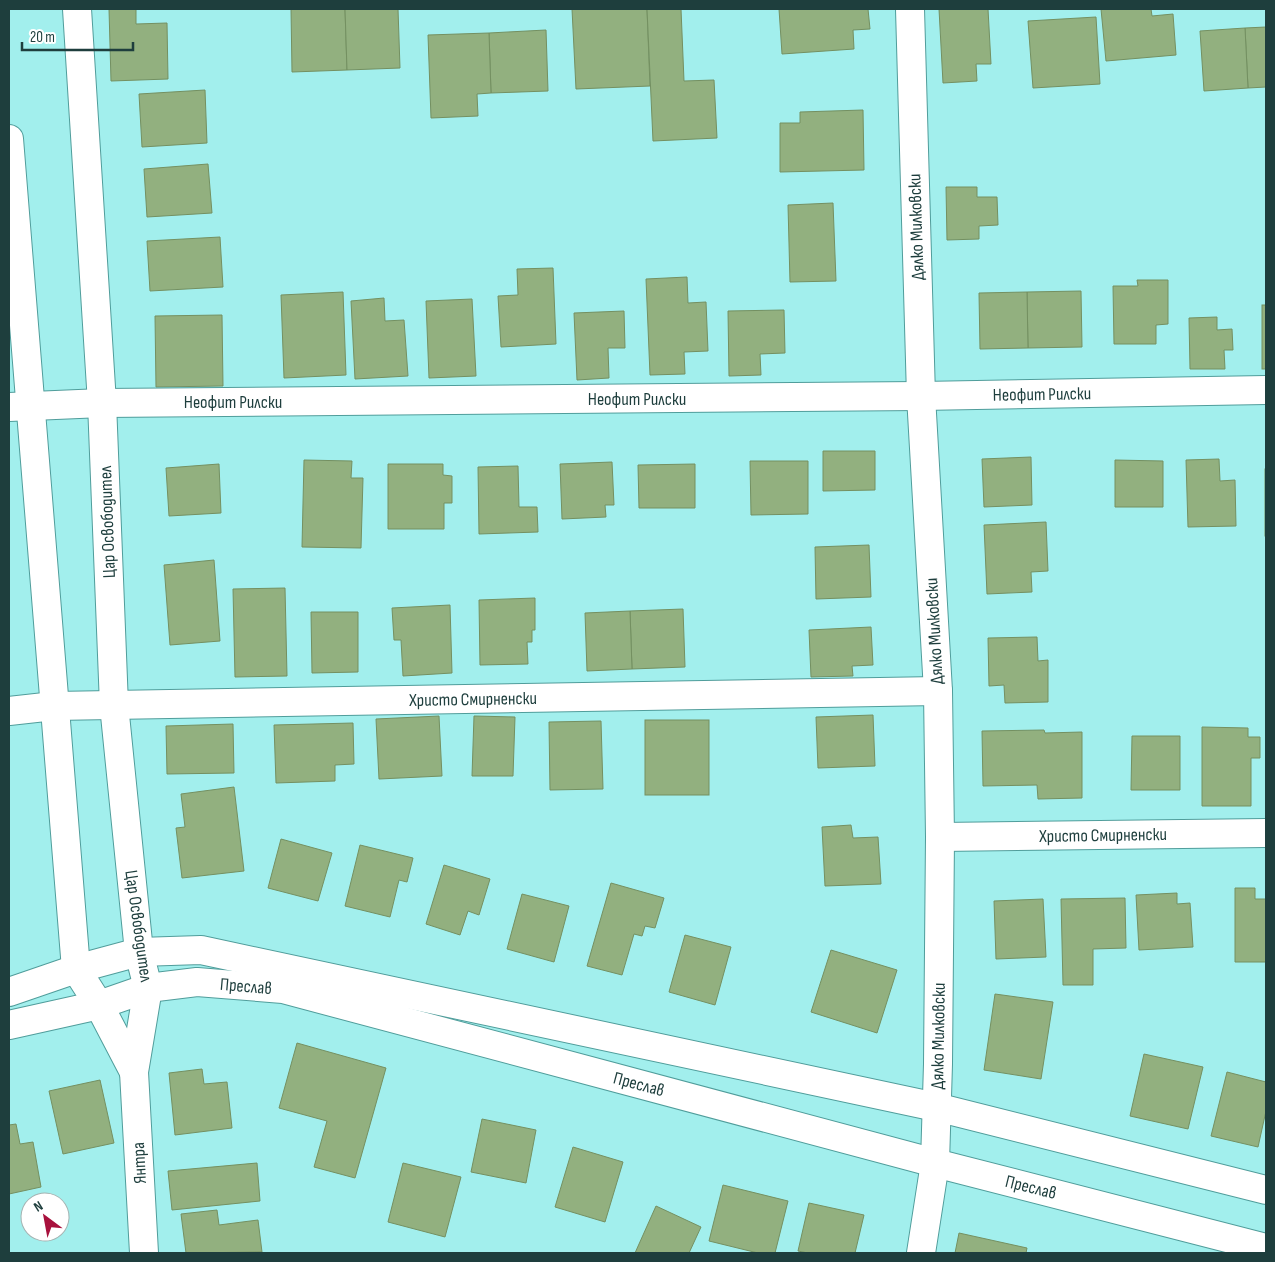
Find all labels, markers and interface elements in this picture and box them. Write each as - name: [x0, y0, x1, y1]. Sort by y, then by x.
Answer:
- scale bar: [22, 20, 134, 52]
- text: 20 m: [30, 28, 55, 47]
- street label: Дялко Милковски: [904, 173, 929, 281]
- street label: Неофит Рилски: [993, 383, 1091, 406]
- street label: Неофит Рилски: [588, 389, 686, 410]
- street label: Неофит Рилски: [184, 392, 282, 413]
- street label: Цар Освободител: [95, 465, 120, 579]
- street label: Дялко Милковски: [921, 577, 948, 685]
- street label: Христо Смирненски: [408, 688, 537, 711]
- street label: Христо Смирненски: [1038, 824, 1167, 847]
- street label: Цар Освободител: [120, 869, 157, 984]
- street label: Преслав: [219, 974, 273, 999]
- street label: Дялко Милковски: [927, 982, 950, 1090]
- street label: Преслав: [611, 1068, 667, 1101]
- street label: Янтра: [128, 1142, 151, 1184]
- street label: Преслав: [1003, 1171, 1059, 1204]
- north arrow: [20, 1192, 70, 1242]
- text: N: [31, 1197, 46, 1216]

